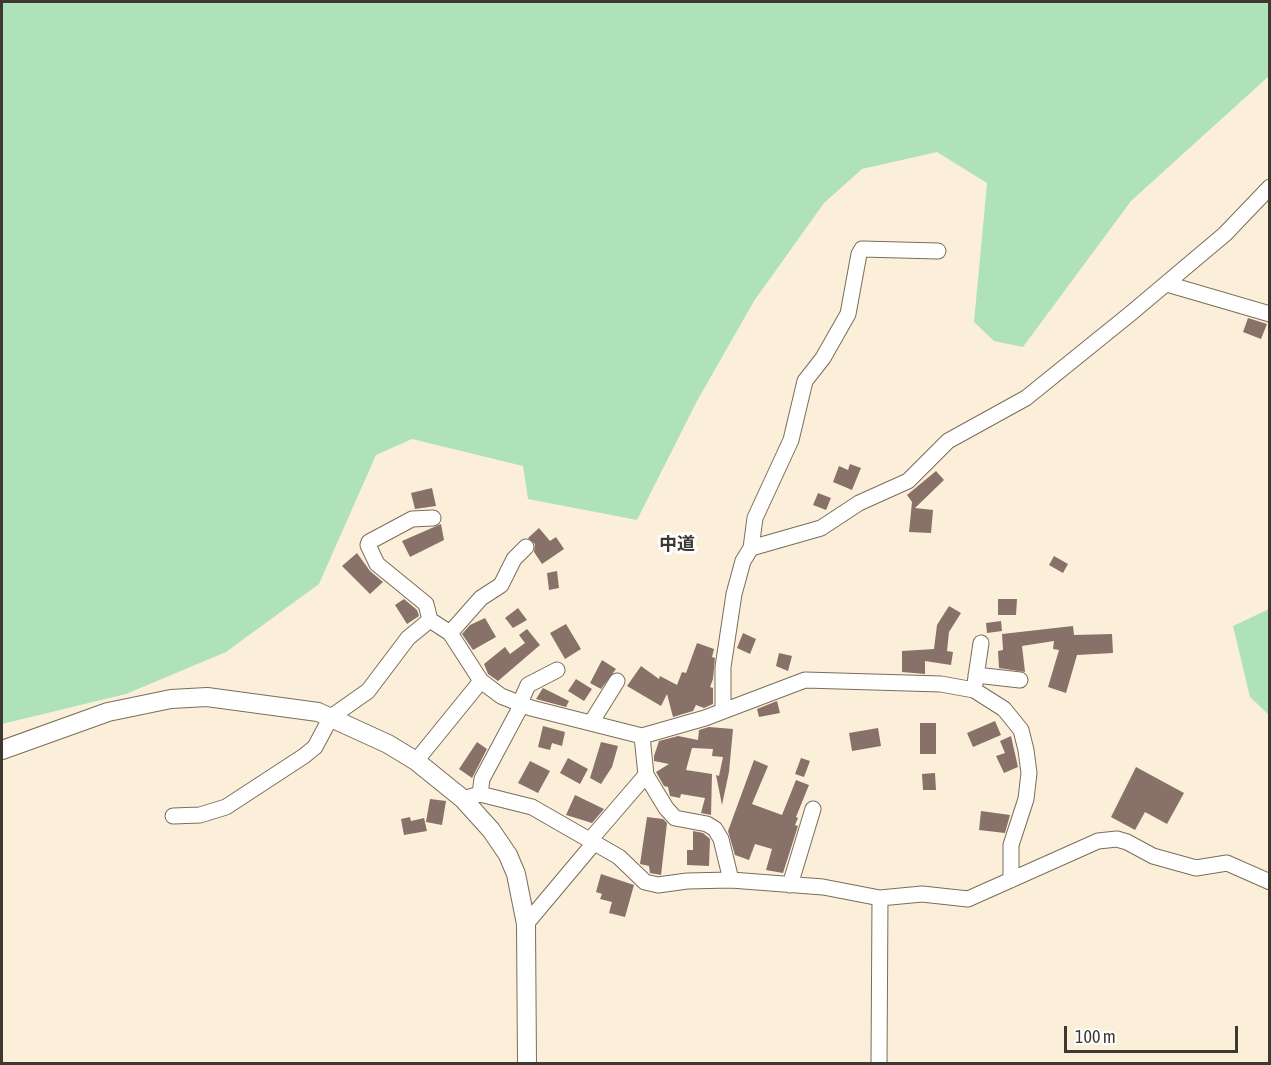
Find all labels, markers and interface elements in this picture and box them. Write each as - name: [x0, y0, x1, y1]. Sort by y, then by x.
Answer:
- district label: 中道: [659, 533, 695, 555]
- scale bar: [1067, 1014, 1241, 1052]
- text: 100 m: [1075, 1026, 1116, 1047]

